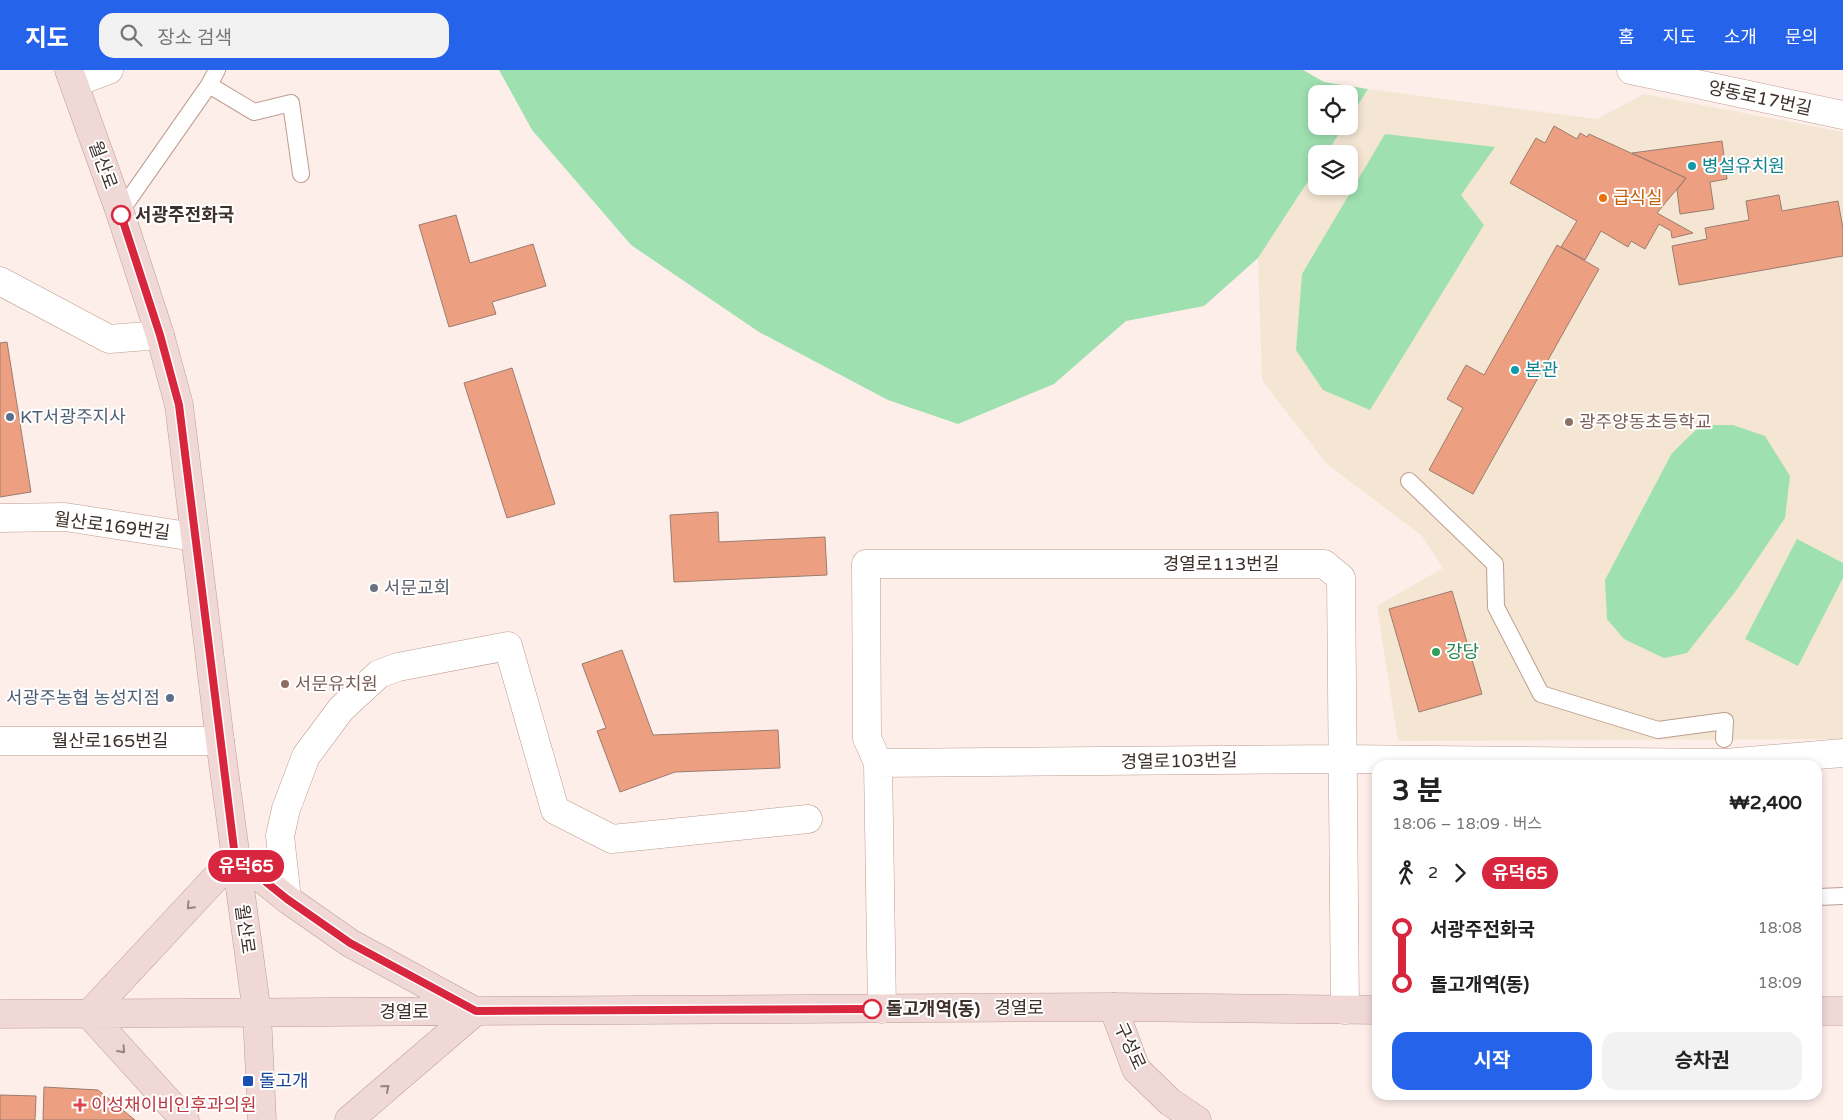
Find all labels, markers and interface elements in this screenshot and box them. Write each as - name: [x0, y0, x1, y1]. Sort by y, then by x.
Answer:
- search box: [99, 13, 449, 58]
- icon: search: [117, 21, 145, 49]
- text: 지도: [25, 24, 69, 53]
- text: 홈: [1618, 26, 1635, 48]
- text: 지도: [1663, 26, 1696, 48]
- text: 소개: [1724, 26, 1757, 48]
- text: 문의: [1785, 26, 1818, 48]
- text: 장소 검색: [157, 27, 232, 49]
- street label: 양동로17번길: [1706, 76, 1814, 120]
- map controls: [1308, 85, 1358, 195]
- button: locate: [1308, 85, 1358, 135]
- street label: 월산로: [84, 138, 122, 192]
- button: layers: [1308, 145, 1358, 195]
- place label: 병설유치원: [1702, 155, 1785, 177]
- marker: 병설유치원: [1686, 160, 1698, 172]
- place label: 급식실: [1613, 187, 1663, 209]
- marker: 급식실: [1597, 192, 1609, 204]
- place label: 서광주전화국: [135, 204, 234, 226]
- marker: 서광주전화국: [111, 205, 131, 225]
- place label: 본관: [1525, 359, 1559, 381]
- marker: 본관: [1509, 364, 1521, 376]
- place label: KT서광주지사: [20, 406, 126, 428]
- marker: KT서광주지사: [4, 411, 16, 423]
- place label: 광주양동초등학교: [1579, 411, 1711, 433]
- marker: 광주양동초등학교: [1563, 416, 1575, 428]
- street label: 월산로169번길: [53, 508, 171, 544]
- street label: 경열로113번길: [1163, 553, 1279, 575]
- place label: 서문교회: [384, 577, 450, 599]
- marker: 서문교회: [368, 582, 380, 594]
- place label: 강당: [1446, 641, 1479, 663]
- marker: 강당: [1430, 646, 1442, 658]
- place label: 서문유치원: [295, 673, 378, 695]
- marker: 서문유치원: [279, 678, 291, 690]
- place label: 서광주농협 농성지점: [6, 687, 160, 709]
- marker: 서광주농협 농성지점: [164, 692, 176, 704]
- street label: 월산로165번길: [52, 730, 168, 752]
- street label: 경열로103번길: [1120, 749, 1238, 773]
- text: 3 분: [1392, 774, 1443, 808]
- text: ₩2,400: [1729, 792, 1802, 814]
- text: 18:06 – 18:09 · 버스: [1392, 814, 1542, 834]
- line badge: 유덕65: [211, 850, 281, 882]
- text: 유덕65: [218, 855, 274, 877]
- icon: walk: [1392, 859, 1420, 887]
- icon: forward: [1446, 859, 1474, 887]
- text: 유덕65: [1492, 862, 1548, 884]
- text: 2: [1428, 863, 1438, 883]
- one-way arrow: [187, 900, 196, 909]
- street label: 월산로: [231, 903, 259, 955]
- text: 18:08: [1758, 918, 1802, 938]
- text: 서광주전화국: [1430, 919, 1535, 941]
- text: 18:09: [1758, 973, 1802, 993]
- text: 돌고개역(동): [1430, 974, 1529, 996]
- street label: 경열로: [994, 997, 1044, 1019]
- place label: 돌고개역(동): [886, 998, 980, 1020]
- marker: 돌고개역(동): [862, 999, 882, 1019]
- street label: 경열로: [379, 1001, 429, 1023]
- street label: 구성로: [1110, 1019, 1150, 1073]
- button: 시작: [1392, 1032, 1592, 1090]
- button: 승차권: [1602, 1032, 1802, 1090]
- one-way arrow: [116, 1045, 125, 1054]
- place label: 돌고개: [259, 1070, 309, 1092]
- marker: 돌고개: [241, 1074, 255, 1088]
- one-way arrow: [380, 1085, 389, 1094]
- place label: 이성채이비인후과의원: [91, 1094, 257, 1116]
- marker: 이성채이비인후과의원: [73, 1098, 87, 1112]

